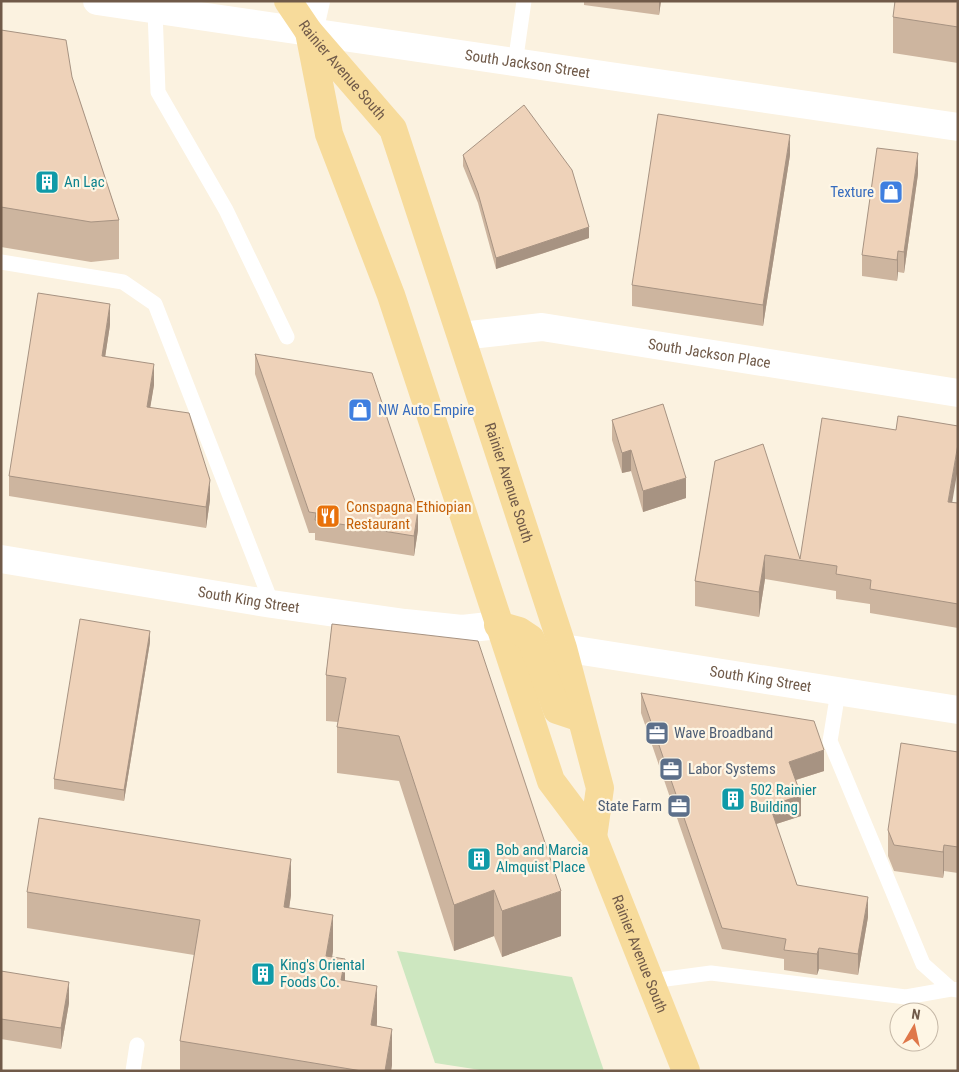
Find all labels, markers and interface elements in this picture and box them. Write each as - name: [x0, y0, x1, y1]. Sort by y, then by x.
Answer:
- street label: Rainier Avenue South: [295, 17, 390, 123]
- street label: South Jackson Street: [464, 46, 591, 82]
- building icon: An Lạc: [34, 169, 60, 195]
- place label: An Lạc: [64, 173, 105, 191]
- shop icon: Texture: [878, 179, 904, 205]
- place label: Texture: [830, 183, 874, 201]
- street label: South Jackson Place: [647, 335, 772, 372]
- shop icon: NW Auto Empire: [347, 397, 373, 423]
- place label: NW Auto Empire: [378, 401, 474, 419]
- street label: Rainier Avenue South: [481, 420, 537, 545]
- place label: Conspagna Ethiopian Restaurant: [346, 498, 471, 533]
- restaurant icon: Conspagna Ethiopian Restaurant: [315, 503, 341, 529]
- street label: South King Street: [196, 583, 301, 617]
- street label: South King Street: [708, 662, 813, 696]
- office icon: Wave Broadband: [644, 720, 670, 746]
- place label: Wave Broadband: [674, 724, 773, 742]
- office icon: Labor Systems: [658, 756, 684, 782]
- place label: Labor Systems: [688, 760, 776, 778]
- place label: 502 Rainier Building: [750, 781, 817, 816]
- building icon: 502 Rainier Building: [720, 786, 746, 812]
- office icon: State Farm: [666, 793, 692, 819]
- place label: State Farm: [598, 797, 662, 815]
- place label: Bob and Marcia Almquist Place: [496, 841, 588, 876]
- building icon: Bob and Marcia Almquist Place: [466, 846, 492, 872]
- street label: Rainier Avenue South: [608, 892, 671, 1016]
- place label: King's Oriental Foods Co.: [280, 956, 365, 991]
- building icon: King's Oriental Foods Co.: [250, 961, 276, 987]
- north arrow: [889, 1002, 939, 1052]
- text: N: [911, 1006, 922, 1023]

